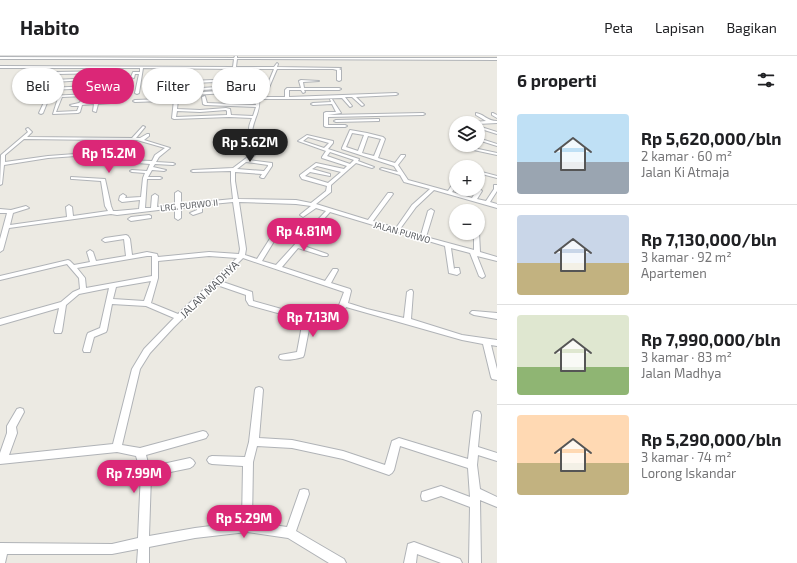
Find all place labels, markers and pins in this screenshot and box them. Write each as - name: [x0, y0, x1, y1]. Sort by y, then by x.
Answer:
- pin: Rp 5.62M: [209, 129, 291, 163]
- pin: Rp 15.2M: [68, 140, 150, 174]
- pin: Rp 4.81M: [263, 218, 345, 252]
- pin: Rp 7.13M: [272, 304, 354, 338]
- pin: Rp 7.99M: [93, 460, 175, 494]
- pin: Rp 5.29M: [203, 505, 285, 539]

